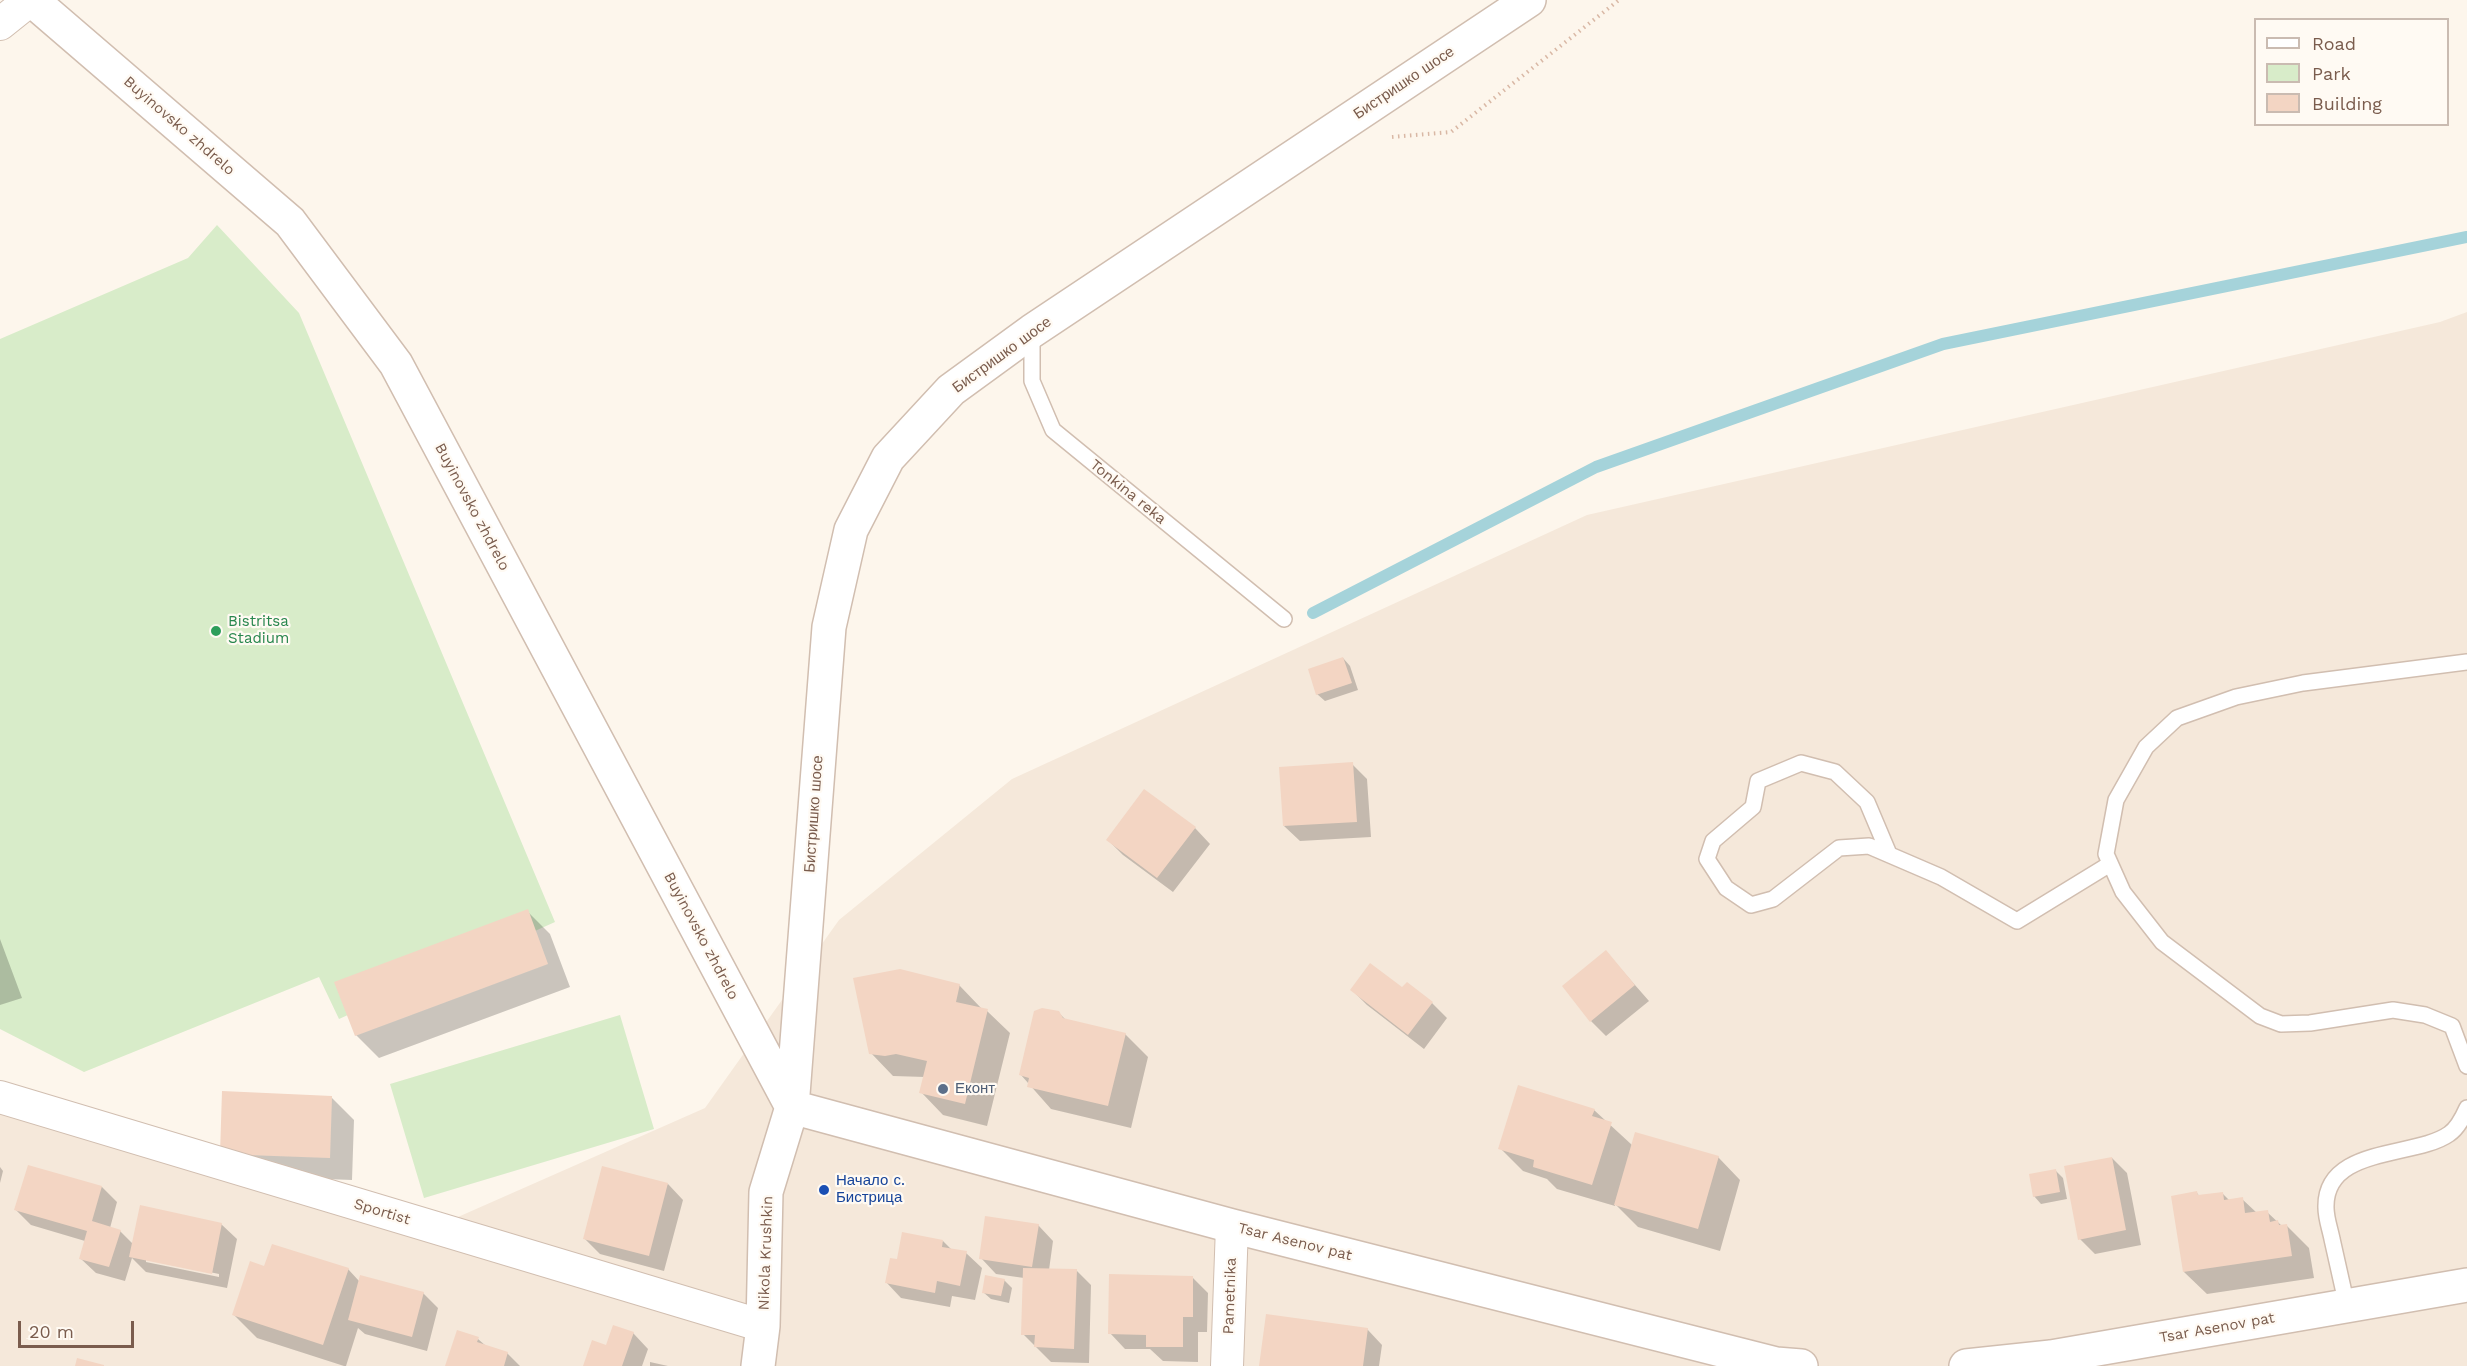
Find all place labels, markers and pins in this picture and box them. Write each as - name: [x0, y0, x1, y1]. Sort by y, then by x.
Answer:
- place label: Bistritsa Stadium: [228, 613, 289, 648]
- marker: Bistritsa Stadium: [209, 624, 223, 638]
- place label: Еконт: [955, 1080, 995, 1098]
- marker: Еконт: [936, 1082, 950, 1096]
- place label: Начало с. Бистрица: [836, 1172, 905, 1207]
- marker: Начало с. Бистрица: [817, 1183, 831, 1197]

